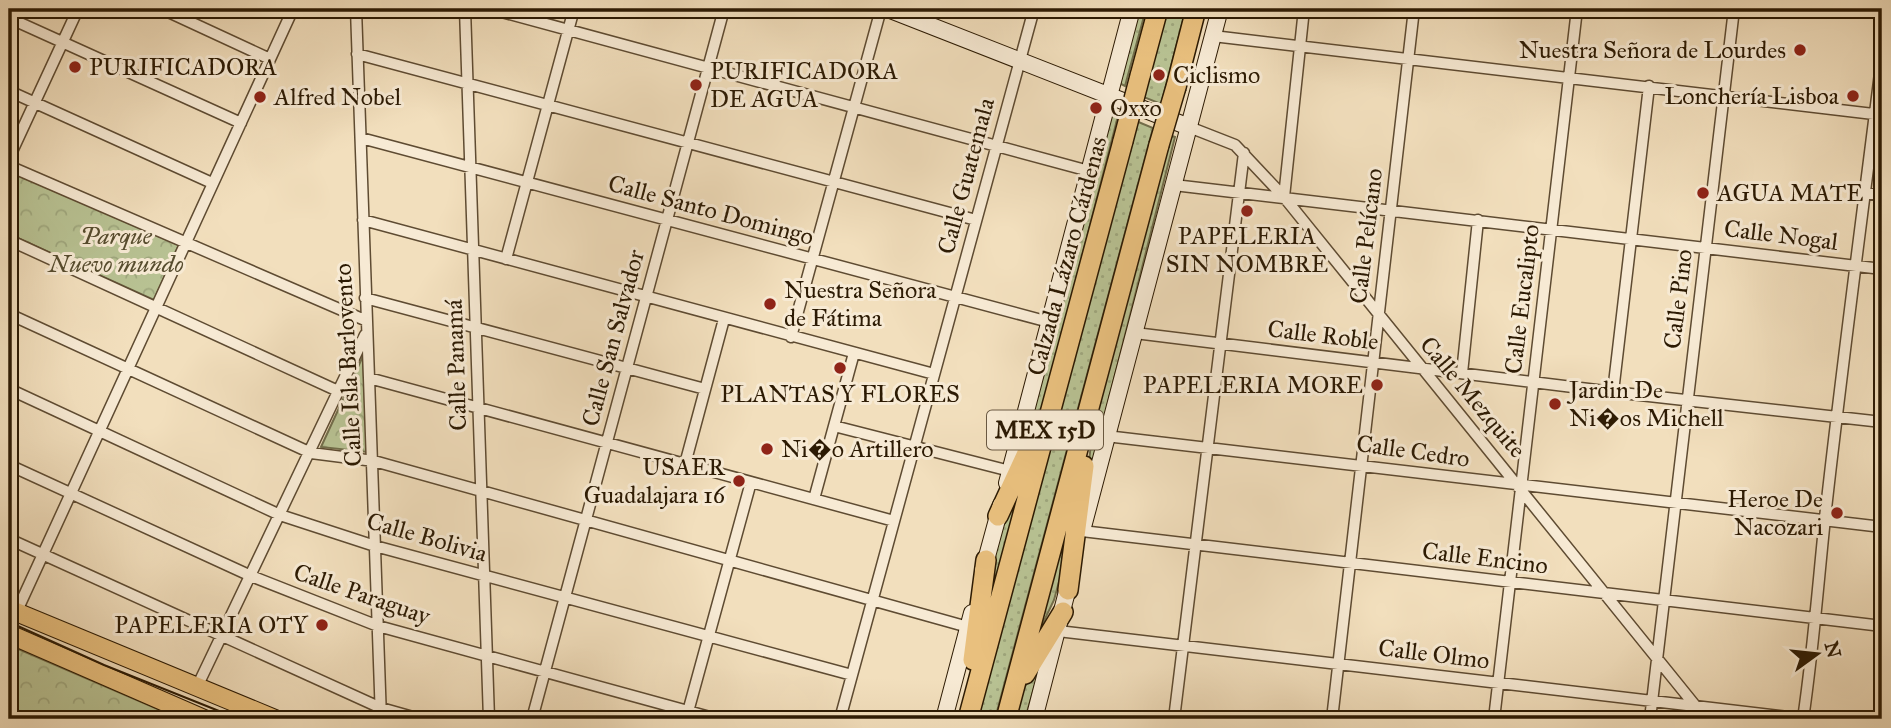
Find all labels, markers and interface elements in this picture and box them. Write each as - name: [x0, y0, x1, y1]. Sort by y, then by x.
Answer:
- place label: Nuestra Señora de Lourdes: [1519, 35, 1786, 65]
- marker: Nuestra Señora de Lourdes: [1792, 42, 1808, 58]
- place label: PURIFICADORA: [89, 52, 277, 82]
- place label: PURIFICADORA DE AGUA: [710, 56, 898, 114]
- marker: PURIFICADORA: [67, 59, 83, 75]
- place label: Ciclismo: [1173, 60, 1260, 90]
- marker: Ciclismo: [1151, 67, 1167, 83]
- marker: PURIFICADORA DE AGUA: [688, 77, 704, 93]
- place label: Lonchería Lisboa: [1665, 81, 1840, 111]
- place label: Alfred Nobel: [273, 82, 402, 112]
- marker: Lonchería Lisboa: [1845, 88, 1861, 104]
- marker: Alfred Nobel: [252, 89, 268, 105]
- place label: Oxxo: [1110, 93, 1162, 123]
- street label: Calle Guatemala: [931, 94, 1001, 257]
- marker: Oxxo: [1088, 100, 1104, 116]
- street label: Calzada Lázaro Cárdenas: [1021, 133, 1113, 379]
- street label: Calle Pelícano: [1343, 167, 1389, 305]
- street label: Calle Santo Domingo: [605, 168, 817, 252]
- place label: AGUA MATE: [1716, 178, 1863, 208]
- marker: AGUA MATE: [1695, 185, 1711, 201]
- marker: PAPELERIA SIN NOMBRE: [1239, 203, 1255, 219]
- street label: Calle Nogal: [1722, 213, 1840, 257]
- park label: Parque Nuevo mundo: [46, 221, 184, 279]
- place label: PAPELERIA SIN NOMBRE: [1166, 221, 1328, 279]
- street label: Calle Eucalipto: [1498, 222, 1546, 376]
- street label: Calle San Salvador: [575, 246, 651, 430]
- street label: Calle Pino: [1657, 247, 1699, 351]
- street label: Calle Isla Barlovento: [328, 263, 368, 467]
- place label: Nuestra Señora de Fátima: [784, 275, 937, 333]
- marker: Nuestra Señora de Fátima: [762, 296, 778, 312]
- street label: Calle Panamá: [439, 298, 473, 431]
- street label: Calle Roble: [1266, 313, 1380, 357]
- street label: Calle Mezquite: [1413, 330, 1533, 464]
- marker: PLANTAS Y FLORES: [832, 360, 848, 376]
- place label: PAPELERIA MORE: [1143, 370, 1363, 400]
- place label: Jardin De Ni�os Michell: [1566, 375, 1724, 433]
- marker: PAPELERIA MORE: [1369, 377, 1385, 393]
- place label: PLANTAS Y FLORES: [720, 379, 960, 409]
- marker: Jardin De Ni�os Michell: [1547, 396, 1563, 412]
- road number: MEX 15D: [987, 410, 1103, 450]
- street label: Calle Cedro: [1354, 428, 1472, 474]
- place label: Ni�o Artillero: [781, 434, 934, 464]
- marker: Ni�o Artillero: [759, 441, 775, 457]
- place label: USAER Guadalajara 16: [584, 452, 726, 510]
- marker: USAER Guadalajara 16: [731, 473, 747, 489]
- place label: Heroe De Nacozari: [1727, 484, 1823, 542]
- marker: Heroe De Nacozari: [1829, 505, 1845, 521]
- street label: Calle Bolivia: [363, 506, 491, 569]
- street label: Calle Encino: [1420, 535, 1550, 581]
- street label: Calle Paraguay: [290, 557, 435, 632]
- place label: PAPELERIA OTY: [114, 610, 309, 640]
- marker: PAPELERIA OTY: [314, 617, 330, 633]
- north arrow: [1783, 620, 1853, 690]
- street label: Calle Olmo: [1377, 632, 1491, 676]
- text: N: [1820, 639, 1846, 660]

